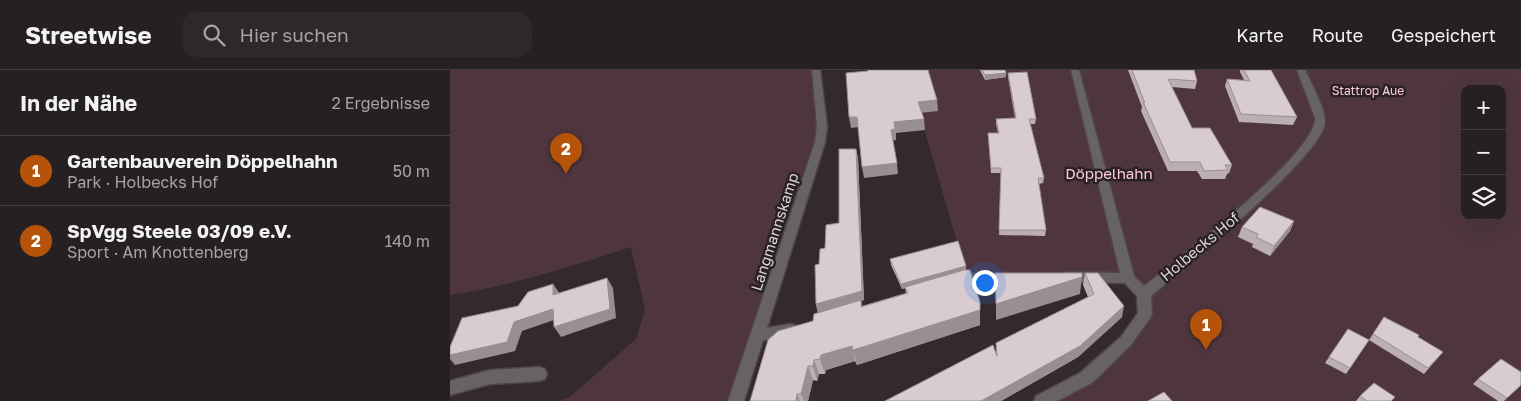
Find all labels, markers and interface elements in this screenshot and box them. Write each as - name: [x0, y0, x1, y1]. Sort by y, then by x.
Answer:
- search box: [182, 12, 532, 57]
- text: Streetwise: [25, 20, 152, 49]
- icon: search: [200, 21, 228, 49]
- text: Hier suchen: [240, 23, 349, 46]
- text: Karte: [1236, 24, 1284, 46]
- text: Route: [1312, 24, 1363, 46]
- text: Gespeichert: [1391, 24, 1496, 46]
- park label: Stattrop Aue: [1332, 83, 1404, 98]
- map controls: [1461, 85, 1506, 220]
- button: +: [1461, 85, 1506, 130]
- text: In der Nähe: [20, 90, 137, 116]
- text: 2 Ergebnisse: [332, 93, 430, 113]
- button: −: [1461, 130, 1506, 175]
- pin: 2: [550, 133, 582, 174]
- text: Gartenbauverein Döppelhahn: [67, 149, 338, 172]
- text: 1: [32, 161, 40, 181]
- text: 50 m: [393, 161, 430, 181]
- park label: Döppelhahn: [1065, 164, 1153, 182]
- street label: Langmannskamp: [746, 170, 802, 293]
- text: Park · Holbecks Hof: [67, 172, 218, 192]
- button: layers: [1461, 175, 1506, 220]
- street label: Holbecks Hof: [1156, 208, 1243, 284]
- text: SpVgg Steele 03/09 e.V.: [67, 219, 292, 242]
- text: 2: [31, 231, 41, 251]
- text: 140 m: [384, 231, 430, 251]
- text: Sport · Am Knottenberg: [67, 242, 249, 262]
- your location: [972, 270, 998, 296]
- pin: 1: [1190, 309, 1222, 350]

